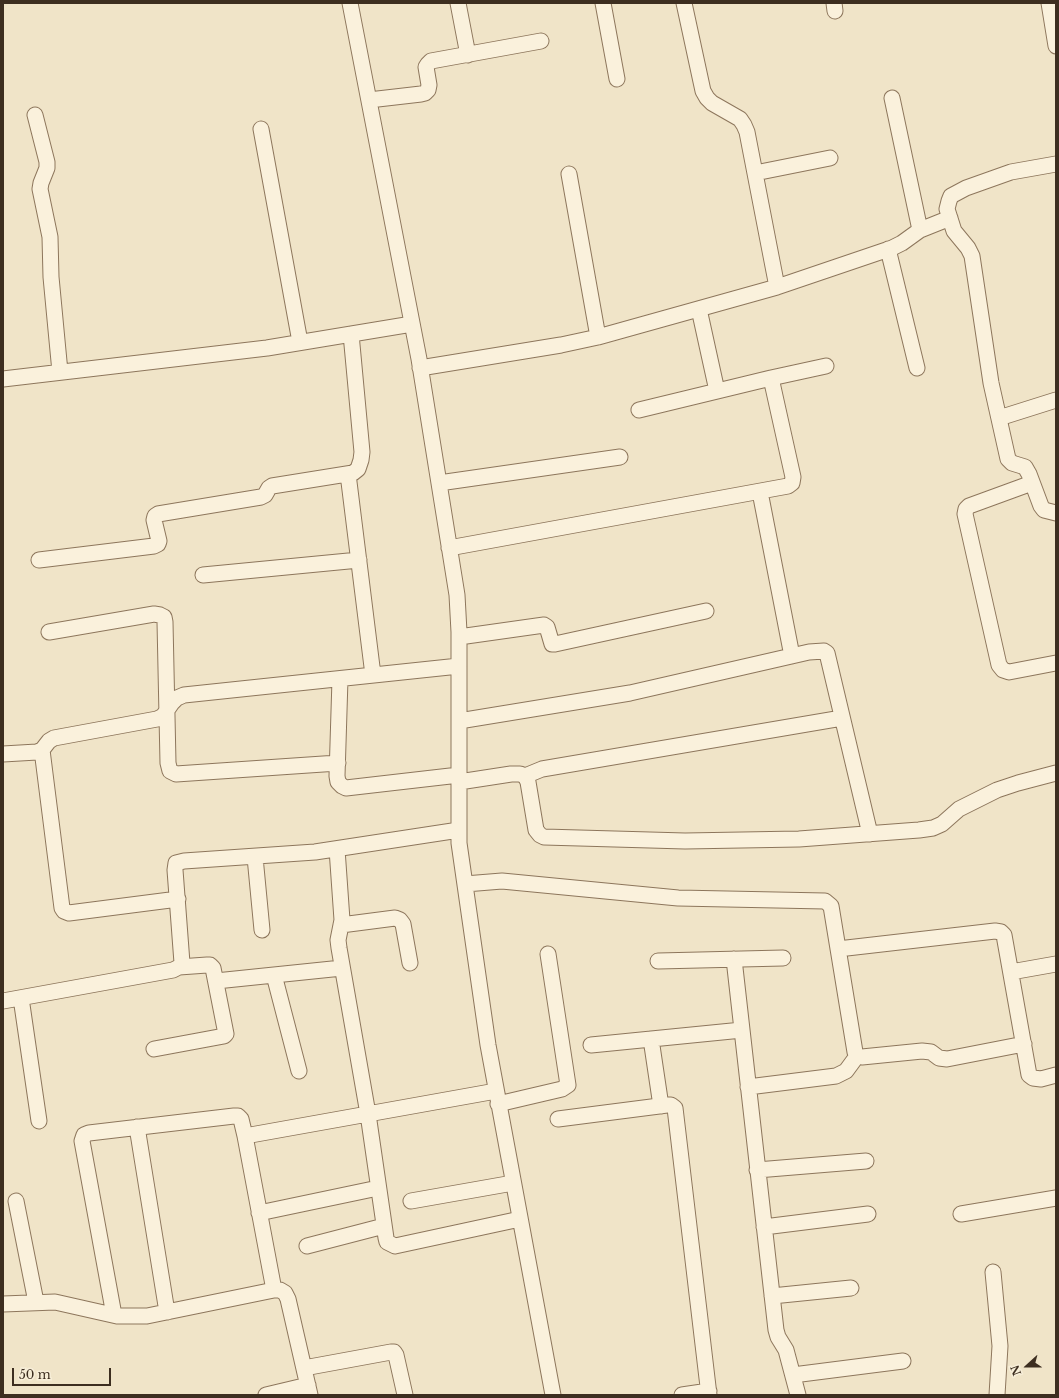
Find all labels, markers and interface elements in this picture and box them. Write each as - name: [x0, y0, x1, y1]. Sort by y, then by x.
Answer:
- north arrow: [1007, 1346, 1047, 1386]
- scale bar: [14, 1360, 113, 1386]
- text: N: [1007, 1363, 1024, 1378]
- text: 50 m: [19, 1367, 51, 1382]

